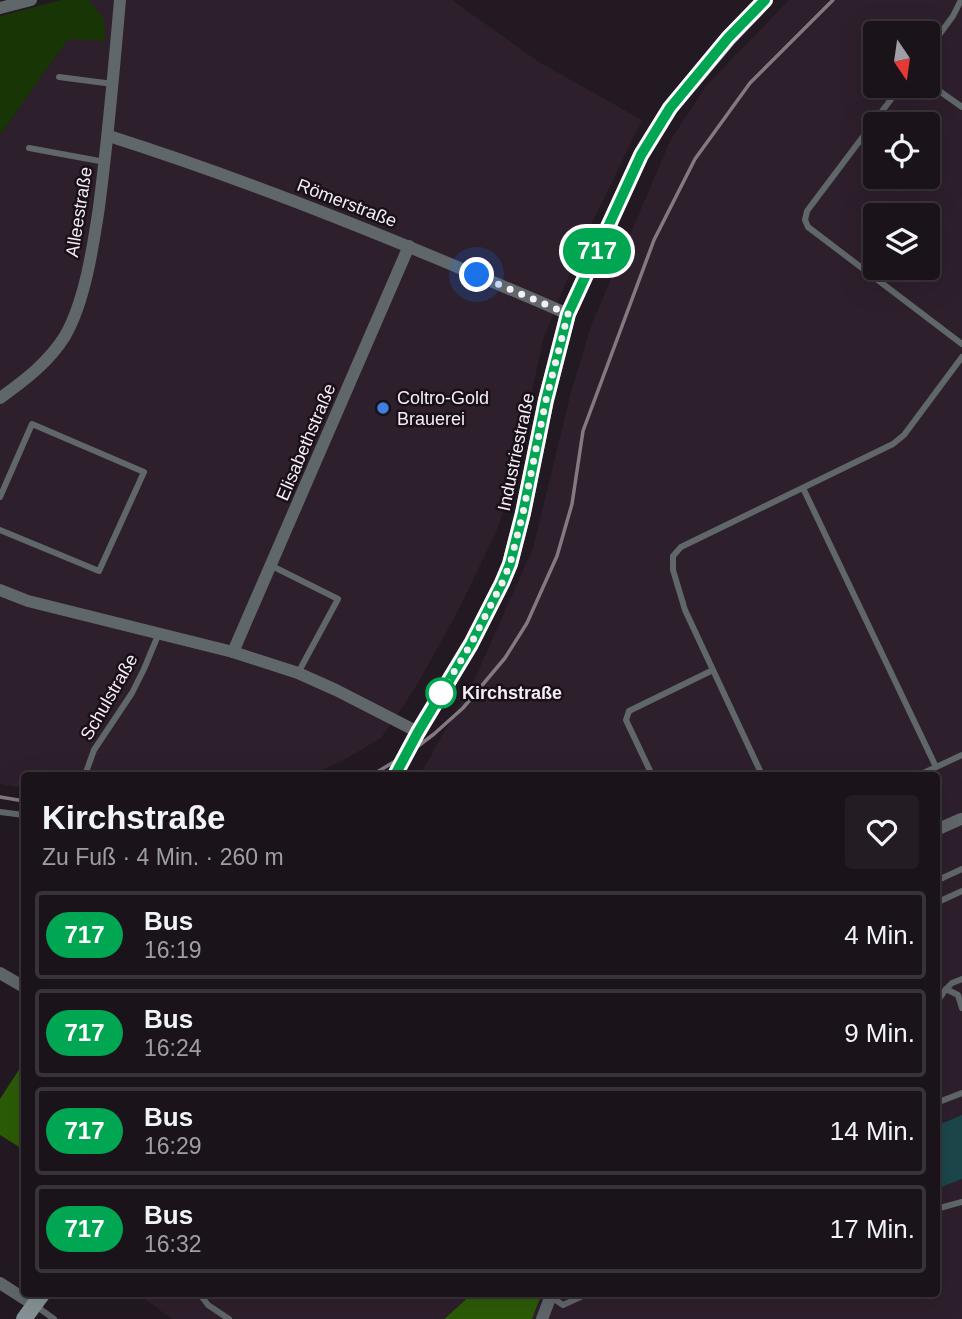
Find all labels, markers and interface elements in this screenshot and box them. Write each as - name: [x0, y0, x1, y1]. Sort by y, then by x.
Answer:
- north arrow: [863, 21, 940, 98]
- map controls: [863, 21, 940, 280]
- button: locate: [863, 112, 940, 189]
- street label: Alleestraße: [62, 165, 96, 259]
- street label: Römerstraße: [294, 175, 400, 231]
- button: layers: [863, 203, 940, 280]
- line badge: 717: [557, 228, 637, 274]
- text: 717: [577, 237, 617, 264]
- your location: [459, 257, 494, 292]
- street label: Elisabethstraße: [272, 381, 340, 503]
- place label: Coltro-Gold Brauerei: [397, 388, 489, 429]
- street label: Industriestraße: [494, 391, 538, 513]
- marker: Coltro-Gold Brauerei: [375, 400, 391, 416]
- street label: Schulstraße: [76, 650, 142, 744]
- marker: Kirchstraße: [426, 678, 456, 708]
- place label: Kirchstraße: [462, 683, 562, 703]
- button: heart: [845, 795, 919, 869]
- text: Kirchstraße: [42, 799, 225, 836]
- text: Zu Fuß · 4 Min. · 260 m: [42, 844, 284, 870]
- text: Bus: [144, 906, 193, 936]
- text: 4 Min.: [844, 920, 915, 950]
- text: 717: [64, 921, 105, 948]
- text: 16:19: [144, 937, 202, 963]
- text: Bus: [144, 1004, 193, 1034]
- text: 9 Min.: [844, 1018, 915, 1048]
- text: 717: [64, 1019, 105, 1046]
- text: 16:24: [144, 1035, 202, 1061]
- text: Bus: [144, 1102, 193, 1132]
- text: 14 Min.: [830, 1116, 915, 1146]
- text: 717: [64, 1117, 105, 1144]
- text: 16:29: [144, 1133, 202, 1159]
- text: Bus: [144, 1200, 193, 1230]
- text: 17 Min.: [830, 1214, 915, 1244]
- text: 717: [64, 1215, 105, 1242]
- text: 16:32: [144, 1231, 202, 1257]

